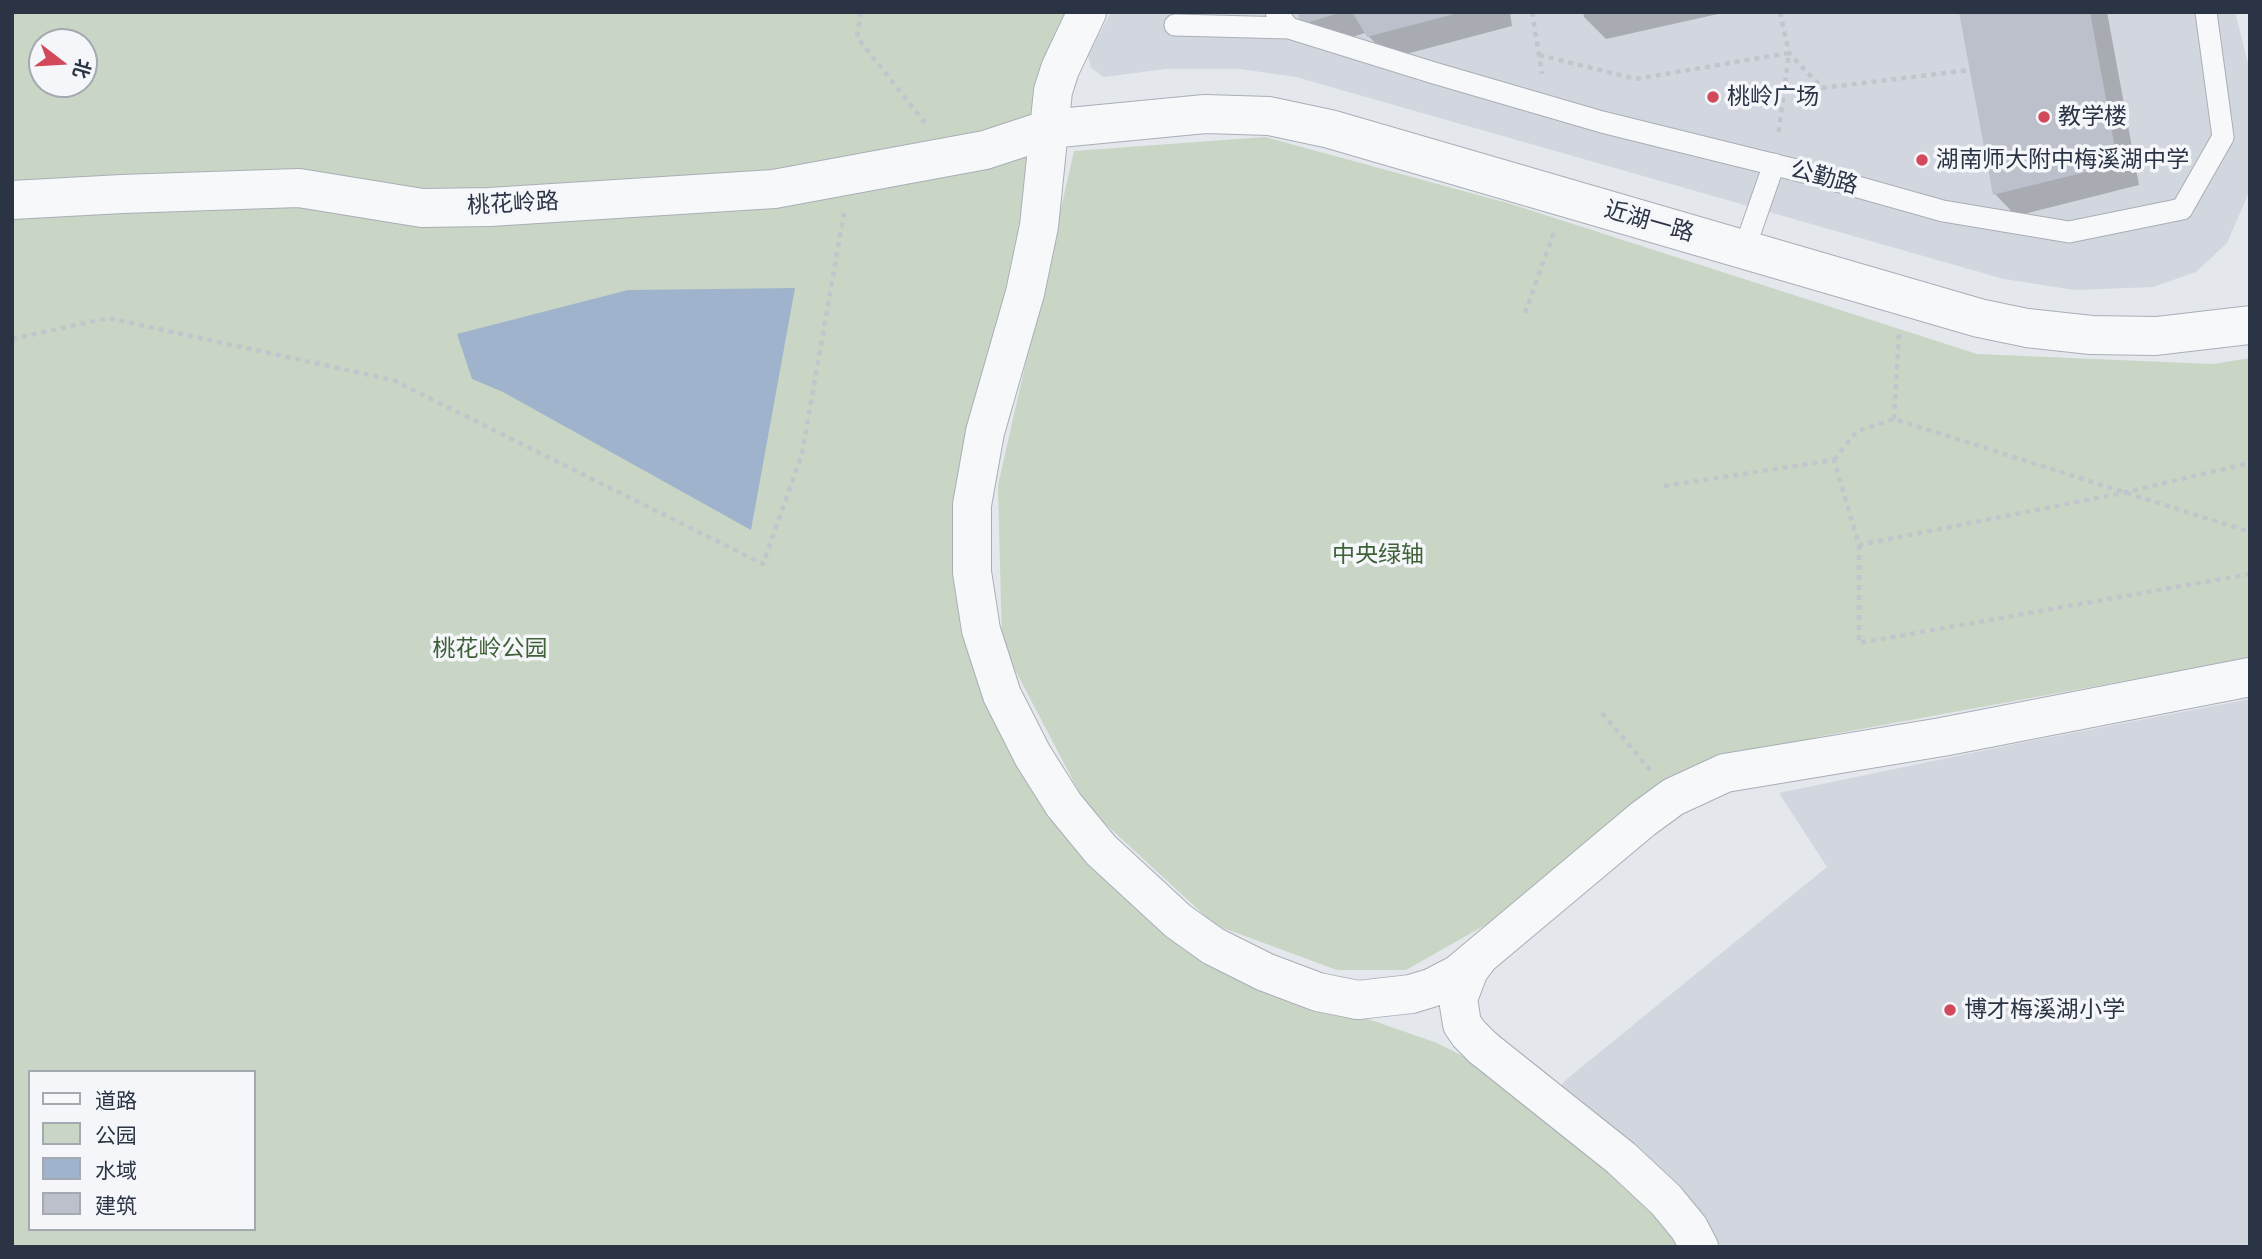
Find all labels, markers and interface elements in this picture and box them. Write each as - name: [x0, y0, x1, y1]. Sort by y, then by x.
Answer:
- north arrow: [28, 28, 98, 98]
- text: 北: [68, 56, 95, 81]
- place label: 桃岭广场: [1727, 83, 1819, 111]
- marker: 桃岭广场: [1705, 89, 1721, 105]
- place label: 教学楼: [2058, 103, 2127, 131]
- marker: 教学楼: [2036, 109, 2052, 125]
- place label: 湖南师大附中梅溪湖中学: [1936, 146, 2189, 174]
- marker: 湖南师大附中梅溪湖中学: [1914, 152, 1930, 168]
- street label: 公勤路: [1787, 156, 1861, 200]
- street label: 桃花岭路: [466, 188, 560, 220]
- street label: 近湖一路: [1601, 196, 1697, 248]
- park label: 中央绿轴: [1332, 541, 1424, 569]
- park label: 桃花岭公园: [433, 635, 547, 663]
- place label: 博才梅溪湖小学: [1964, 996, 2125, 1024]
- marker: 博才梅溪湖小学: [1942, 1002, 1958, 1018]
- legend: [28, 1070, 256, 1231]
- text: 道路: [95, 1088, 137, 1113]
- text: 公园: [95, 1123, 137, 1148]
- text: 水域: [95, 1158, 137, 1183]
- text: 建筑: [95, 1193, 137, 1218]

